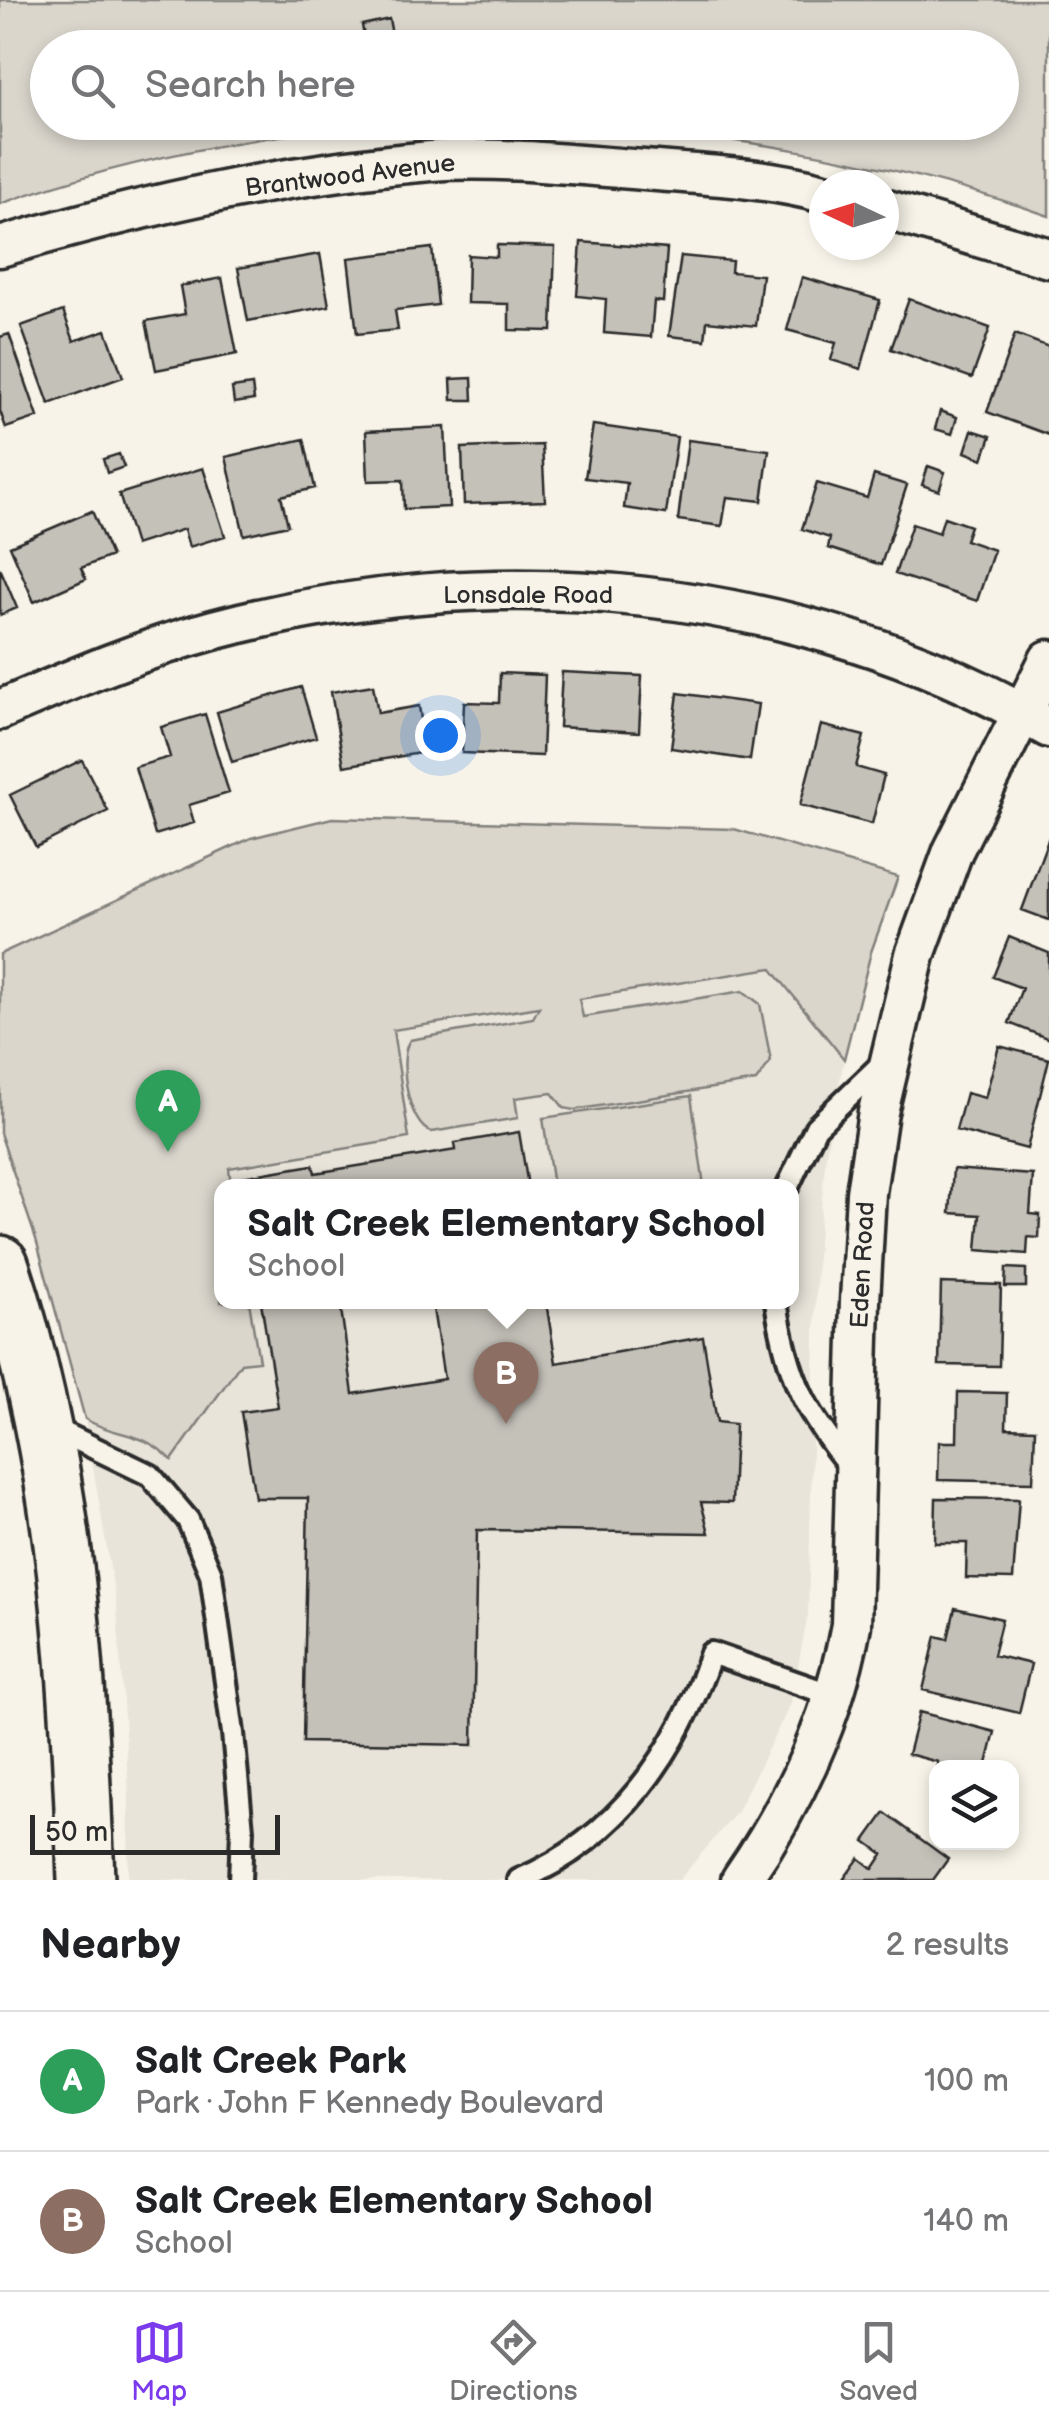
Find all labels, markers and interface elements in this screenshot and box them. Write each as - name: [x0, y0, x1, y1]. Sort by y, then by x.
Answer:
- search box: [30, 30, 1019, 140]
- icon: search: [65, 58, 120, 113]
- text: Search here: [145, 63, 356, 108]
- street label: Brantwood Avenue: [243, 148, 457, 204]
- north arrow: [809, 170, 899, 260]
- street label: Lonsdale Road: [443, 580, 613, 611]
- your location: [415, 710, 466, 761]
- pin: A: [136, 1070, 200, 1152]
- popup: [214, 1179, 799, 1309]
- street label: Eden Road: [844, 1201, 882, 1329]
- text: Salt Creek Elementary School: [248, 1202, 765, 1247]
- text: School: [248, 1247, 345, 1286]
- pin: B: [474, 1342, 538, 1424]
- map controls: [929, 1760, 1019, 1850]
- button: layers: [929, 1760, 1019, 1850]
- scale bar: [30, 1810, 280, 1854]
- text: 50 m: [45, 1816, 108, 1849]
- text: Nearby: [40, 1920, 180, 1971]
- text: 2 results: [885, 1926, 1009, 1965]
- text: Salt Creek Park: [135, 2039, 406, 2084]
- text: A: [63, 2062, 82, 2101]
- text: 100 m: [924, 2062, 1009, 2101]
- text: Park · John F Kennedy Boulevard: [135, 2084, 604, 2123]
- text: Salt Creek Elementary School: [135, 2179, 653, 2224]
- text: B: [61, 2202, 84, 2241]
- text: 140 m: [923, 2202, 1009, 2241]
- text: School: [135, 2224, 233, 2263]
- tab: Map: [131, 2315, 187, 2408]
- tab: Directions: [449, 2315, 578, 2408]
- tab: Saved: [840, 2315, 918, 2408]

